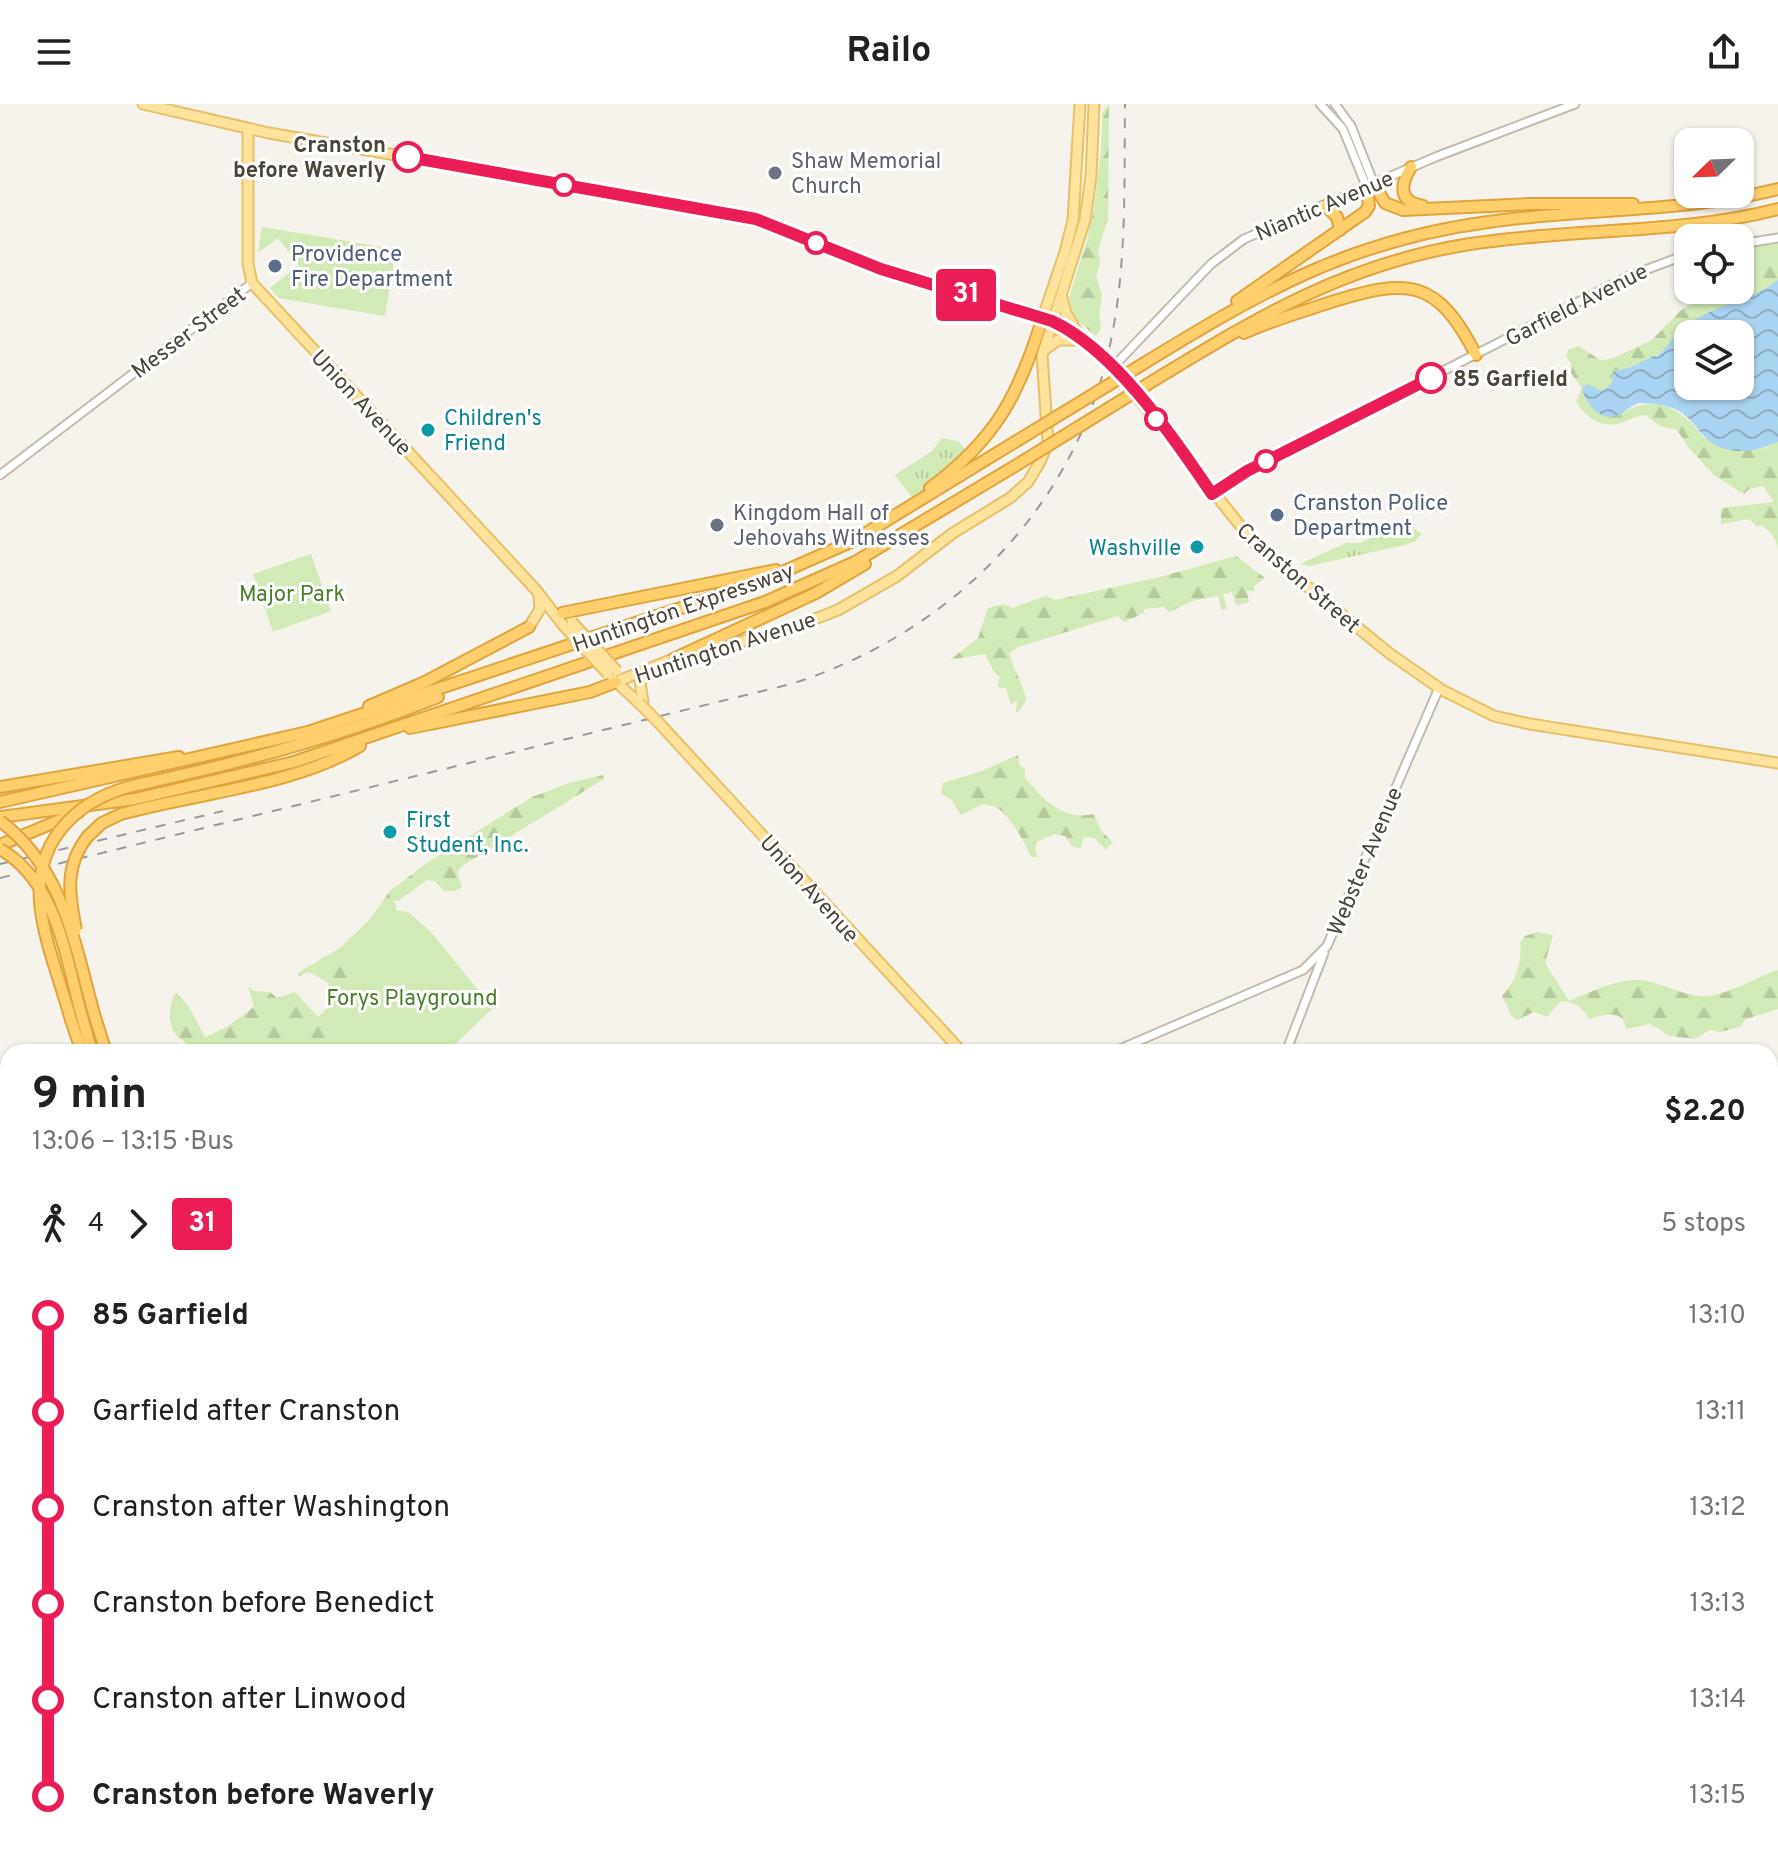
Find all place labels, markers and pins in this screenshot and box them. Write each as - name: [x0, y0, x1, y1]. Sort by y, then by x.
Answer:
- place label: Cranston before Waverly: [233, 133, 386, 185]
- marker: Cranston before Waverly: [393, 142, 423, 172]
- place label: Shaw Memorial Church: [791, 149, 941, 201]
- marker: Shaw Memorial Church: [766, 164, 784, 182]
- unlabelled marker: [553, 174, 575, 196]
- unlabelled marker: [805, 232, 827, 254]
- place label: Providence Fire Department: [291, 242, 453, 294]
- marker: Providence Fire Department: [266, 257, 284, 275]
- marker: 85 Garfield: [1416, 363, 1446, 393]
- place label: 85 Garfield: [1453, 367, 1568, 394]
- place label: Children's Friend: [444, 406, 542, 458]
- unlabelled marker: [1145, 408, 1167, 430]
- marker: Children's Friend: [419, 421, 437, 439]
- unlabelled marker: [1255, 450, 1277, 472]
- place label: Cranston Police Department: [1293, 491, 1448, 543]
- place label: Kingdom Hall of Jehovahs Witnesses: [733, 501, 930, 553]
- marker: Cranston Police Department: [1268, 506, 1286, 524]
- marker: Kingdom Hall of Jehovahs Witnesses: [708, 516, 726, 534]
- place label: Washville: [1089, 536, 1181, 563]
- marker: Washville: [1188, 538, 1206, 556]
- place label: First Student, Inc.: [406, 808, 529, 860]
- marker: First Student, Inc.: [381, 823, 399, 841]

